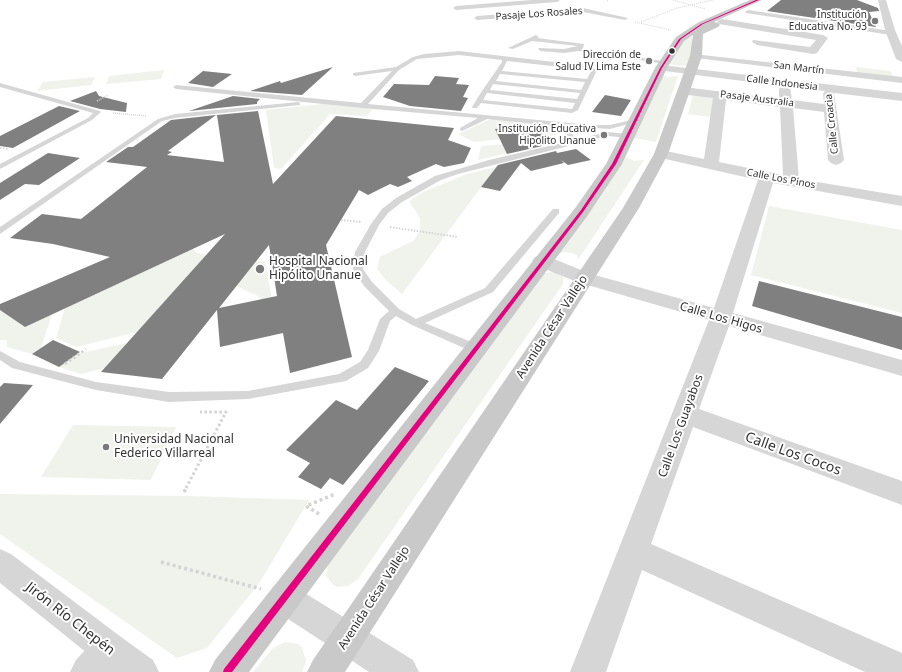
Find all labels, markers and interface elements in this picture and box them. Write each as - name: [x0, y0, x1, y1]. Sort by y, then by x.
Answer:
- street label: Pasaje Los Rosales: [495, 5, 583, 23]
- place label: Institución Educativa No. 93: [789, 9, 867, 32]
- marker: Institución Educativa No. 93: [870, 16, 880, 26]
- unlabelled marker: [667, 46, 677, 56]
- place label: Dirección de Salud IV Lima Este: [555, 49, 641, 72]
- marker: Dirección de Salud IV Lima Este: [644, 56, 654, 66]
- street label: San Martín: [773, 59, 825, 77]
- street label: Calle Indonesia: [746, 73, 818, 93]
- street label: Pasaje Australia: [719, 89, 795, 109]
- street label: Calle Croacia: [823, 93, 841, 155]
- place label: Institución Educativa Hipolito Unanue: [498, 123, 596, 146]
- marker: Institución Educativa Hipolito Unanue: [599, 130, 609, 140]
- street label: Calle Los Pinos: [746, 166, 816, 192]
- place label: Hospital Nacional Hipólito Unanue: [269, 255, 368, 283]
- marker: Hospital Nacional Hipólito Unanue: [254, 263, 266, 275]
- street label: Avenida César Vallejo: [513, 273, 591, 381]
- street label: Calle Los Higos: [678, 299, 764, 337]
- street label: Calle Los Guayabos: [656, 372, 706, 480]
- street label: Calle Los Cocos: [743, 429, 843, 479]
- place label: Universidad Nacional Federico Villarreal: [114, 433, 234, 461]
- marker: Universidad Nacional Federico Villarreal: [101, 442, 111, 452]
- street label: Avenida César Vallejo: [335, 544, 413, 652]
- street label: Jirón Río Chepén: [22, 579, 118, 659]

